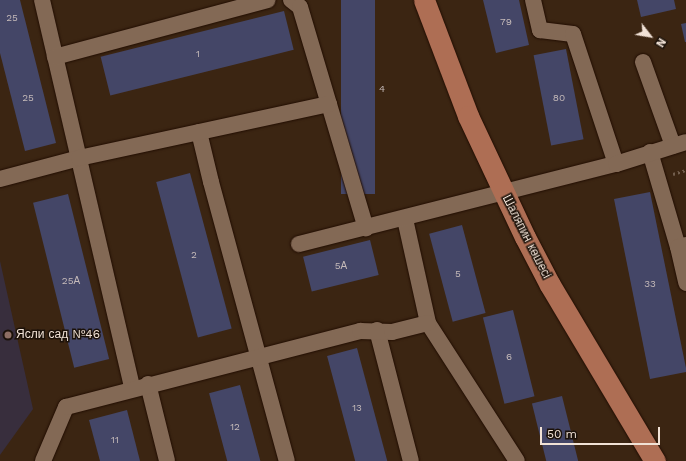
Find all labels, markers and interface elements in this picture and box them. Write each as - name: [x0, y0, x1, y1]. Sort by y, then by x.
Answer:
- house number: 25: [6, 12, 18, 24]
- house number: 79: [500, 16, 512, 28]
- north arrow: [630, 16, 670, 56]
- text: N: [653, 36, 668, 49]
- house number: 1: [196, 48, 200, 60]
- house number: 4: [379, 83, 385, 95]
- house number: 25: [22, 92, 34, 104]
- house number: 80: [553, 92, 565, 104]
- street label: Шаляпин көшесі: [499, 193, 553, 281]
- house number: 2: [191, 249, 197, 261]
- house number: 5А: [335, 260, 347, 272]
- house number: 5: [455, 268, 461, 280]
- house number: 25А: [62, 275, 80, 287]
- house number: 33: [644, 278, 656, 290]
- place label: Ясли сад №46: [16, 328, 100, 342]
- marker: Ясли сад №46: [3, 330, 13, 340]
- house number: 6: [506, 351, 512, 363]
- house number: 13: [352, 402, 362, 414]
- scale bar: [542, 419, 662, 445]
- house number: 12: [230, 421, 240, 433]
- text: 50 m: [547, 427, 577, 441]
- house number: 11: [111, 434, 119, 446]

